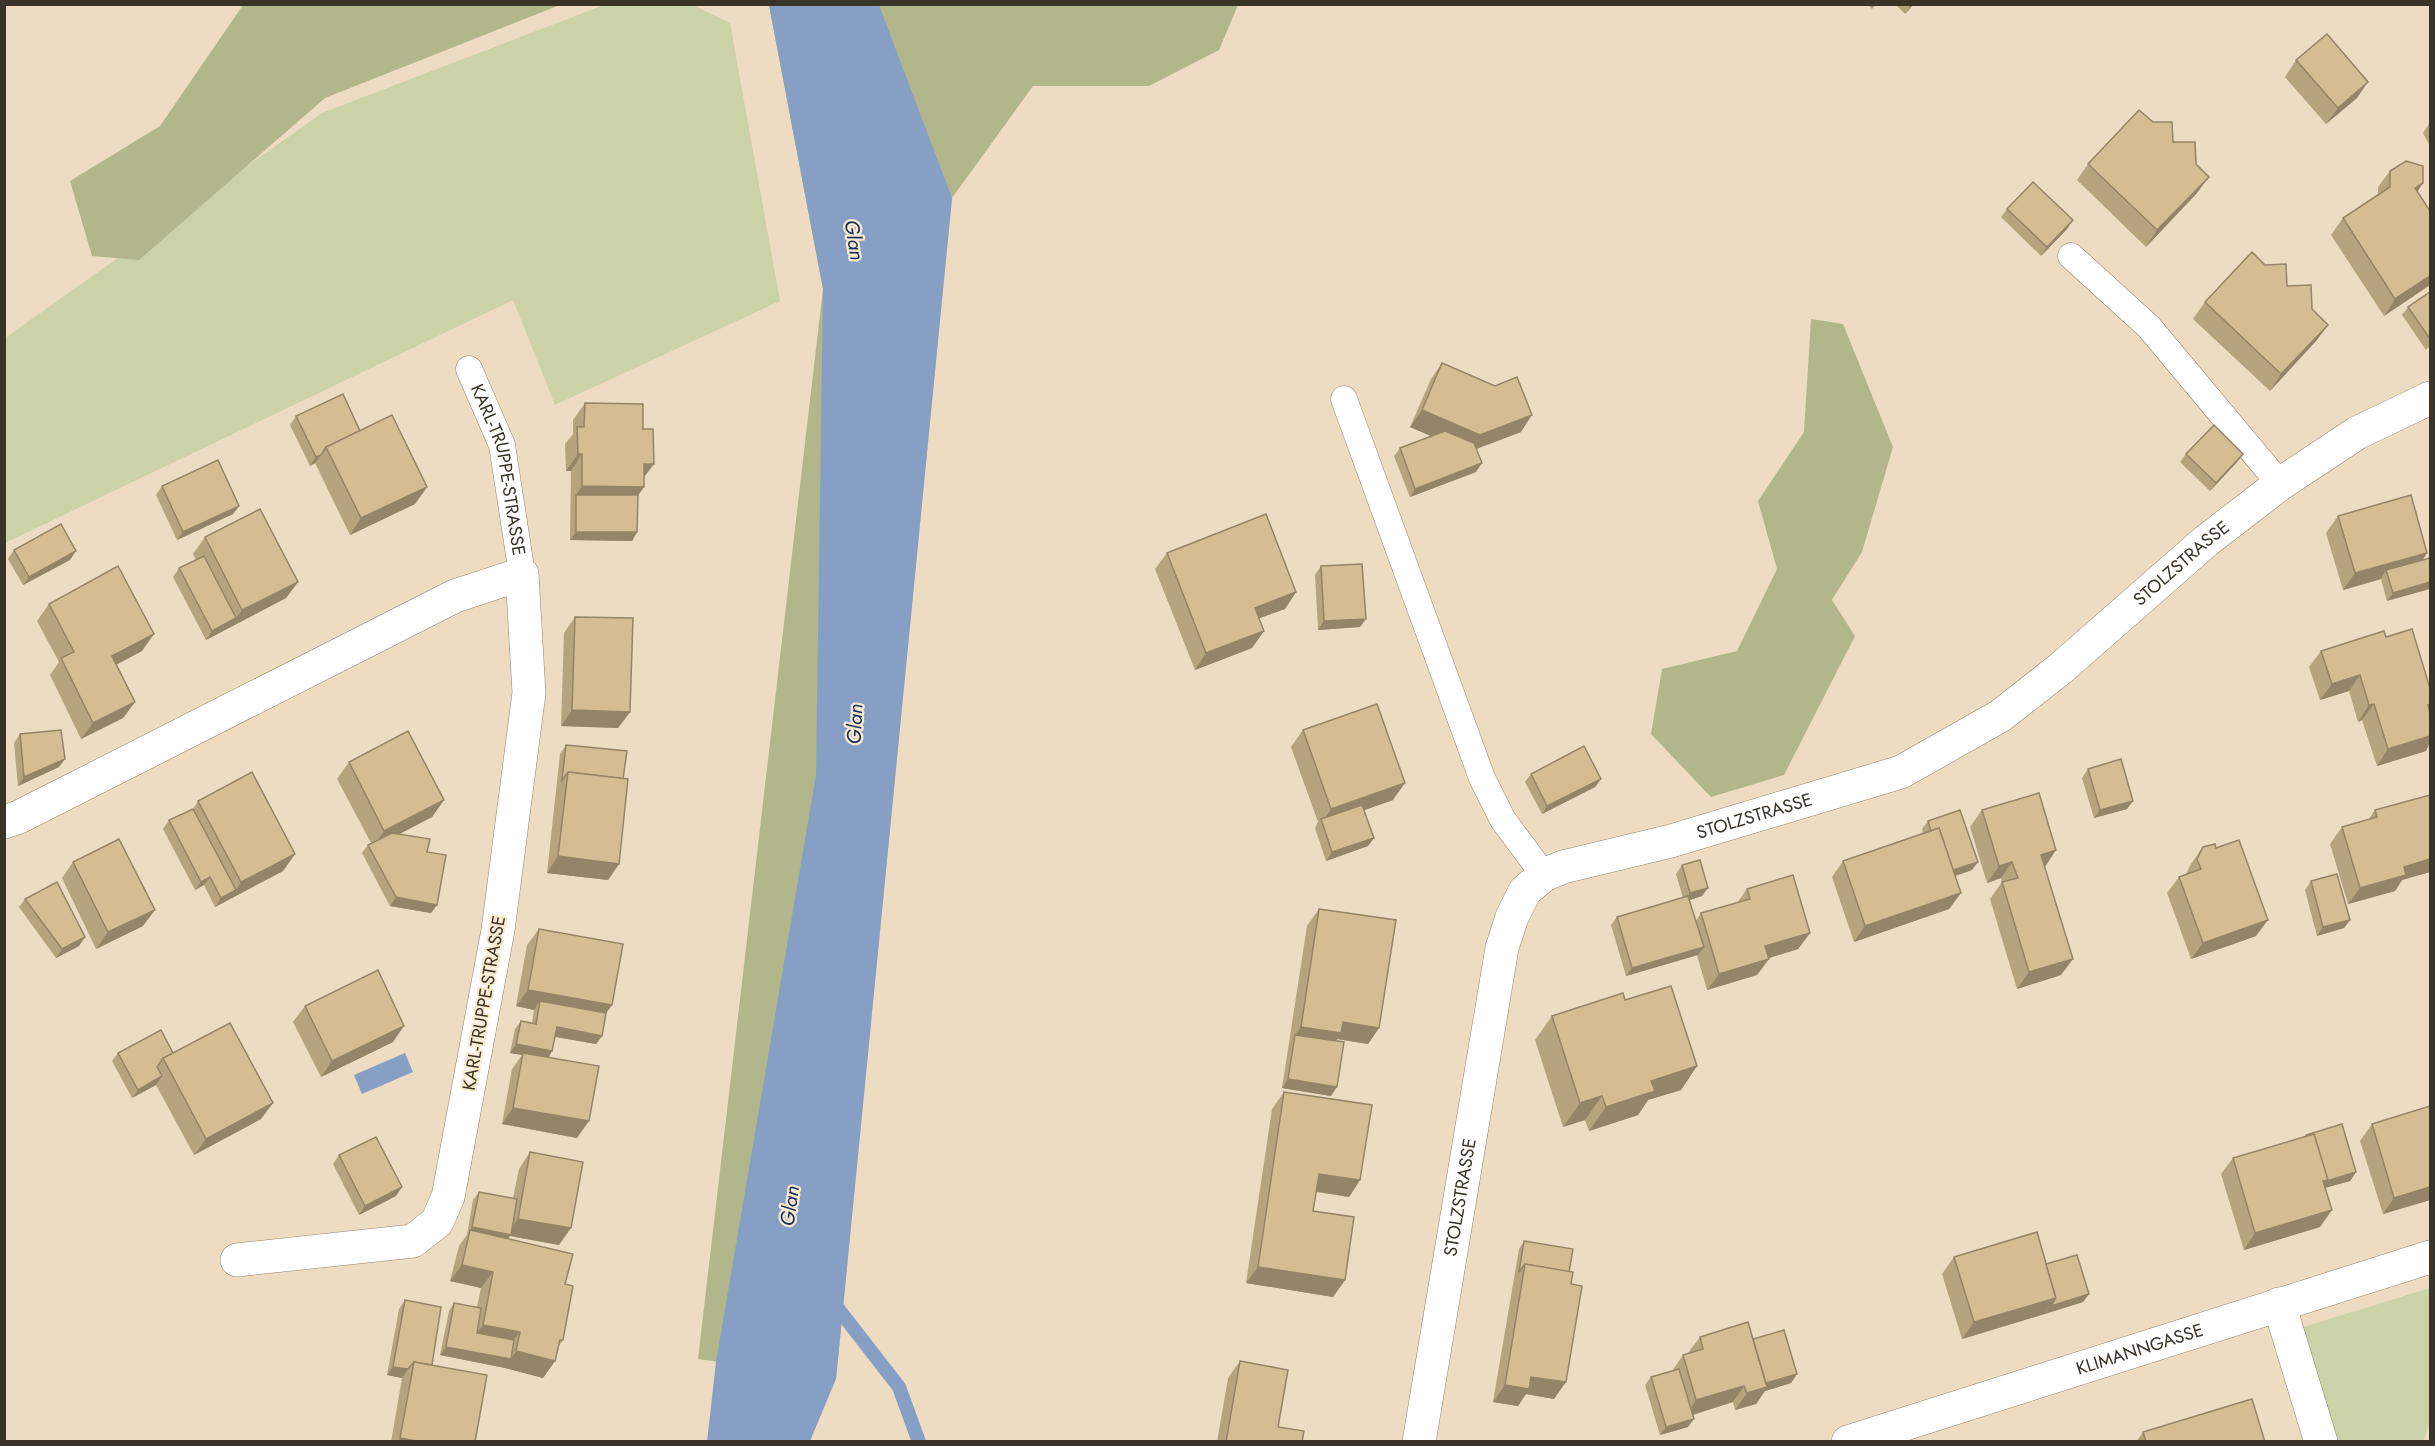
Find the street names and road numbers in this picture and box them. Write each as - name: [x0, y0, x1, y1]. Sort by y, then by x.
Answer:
- street label: KARL-TRUPPE-STRASSE: [464, 380, 532, 557]
- street label: STOLZSTRASSE: [2127, 515, 2235, 612]
- street label: STOLZSTRASSE: [1693, 786, 1815, 846]
- street label: KARL-TRUPPE-STRASSE: [456, 914, 512, 1092]
- street label: STOLZSTRASSE: [1437, 1136, 1483, 1258]
- street label: KLIMANNGASSE: [2073, 1317, 2206, 1382]

